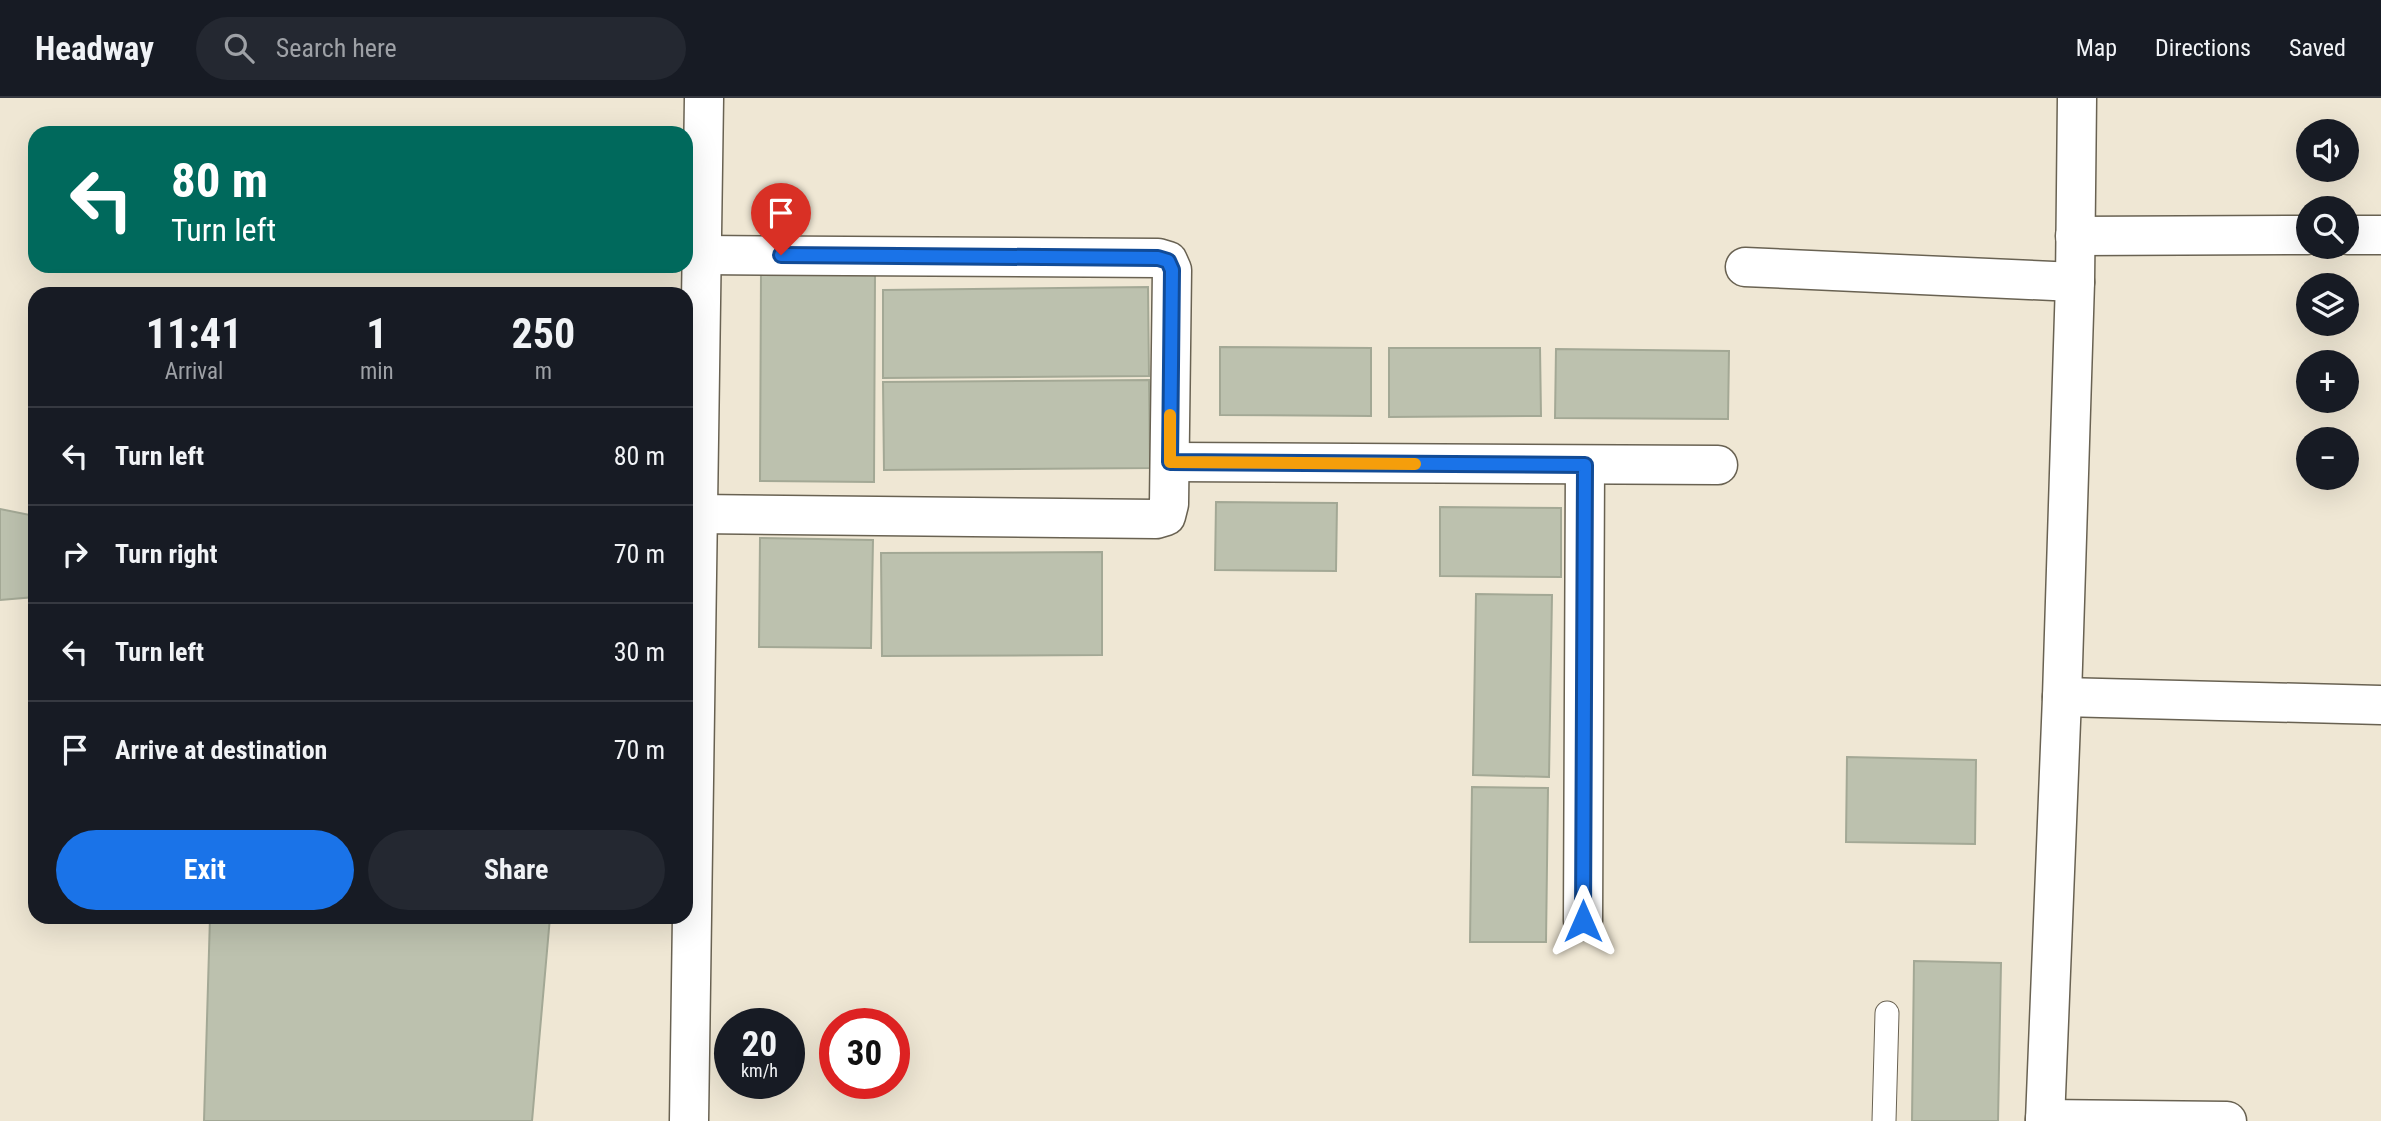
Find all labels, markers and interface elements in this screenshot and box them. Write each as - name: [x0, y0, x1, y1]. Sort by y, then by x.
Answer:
- search box: [196, 17, 686, 80]
- text: Headway: [35, 29, 154, 68]
- icon: search: [220, 29, 258, 67]
- text: Search here: [276, 33, 397, 63]
- text: Map: [2076, 34, 2117, 62]
- text: Directions: [2155, 34, 2251, 62]
- text: Saved: [2289, 34, 2346, 62]
- map controls: [2296, 119, 2359, 490]
- button: sound: [2296, 119, 2359, 182]
- text: 80 m: [171, 152, 268, 209]
- icon: left: [56, 154, 147, 245]
- pin: [751, 183, 811, 255]
- icon: arrive: [762, 194, 800, 232]
- button: search: [2296, 196, 2359, 259]
- text: Turn left: [171, 211, 276, 249]
- button: layers: [2296, 273, 2359, 336]
- text: 11:41: [146, 309, 242, 358]
- text: 1: [366, 309, 387, 358]
- text: 250: [511, 309, 575, 358]
- button: +: [2296, 350, 2359, 413]
- text: Arrival: [165, 358, 223, 385]
- text: min: [360, 358, 394, 385]
- text: m: [535, 358, 552, 385]
- button: −: [2296, 427, 2359, 490]
- icon: left: [56, 437, 94, 475]
- text: Turn left: [115, 441, 204, 471]
- text: 80 m: [614, 441, 665, 471]
- icon: right: [56, 535, 94, 573]
- text: Turn right: [115, 539, 217, 569]
- text: 70 m: [614, 539, 665, 569]
- icon: left: [56, 633, 94, 671]
- text: Turn left: [115, 637, 204, 667]
- text: 30 m: [614, 637, 665, 667]
- icon: arrive: [56, 731, 94, 769]
- text: Arrive at destination: [115, 735, 327, 765]
- text: 70 m: [614, 735, 665, 765]
- button: Exit: [56, 830, 354, 910]
- button: Share: [368, 830, 665, 910]
- position arrow: [1546, 884, 1620, 958]
- speed limit sign: 30: [819, 1008, 910, 1099]
- text: 20: [742, 1024, 777, 1065]
- text: km/h: [741, 1060, 778, 1081]

